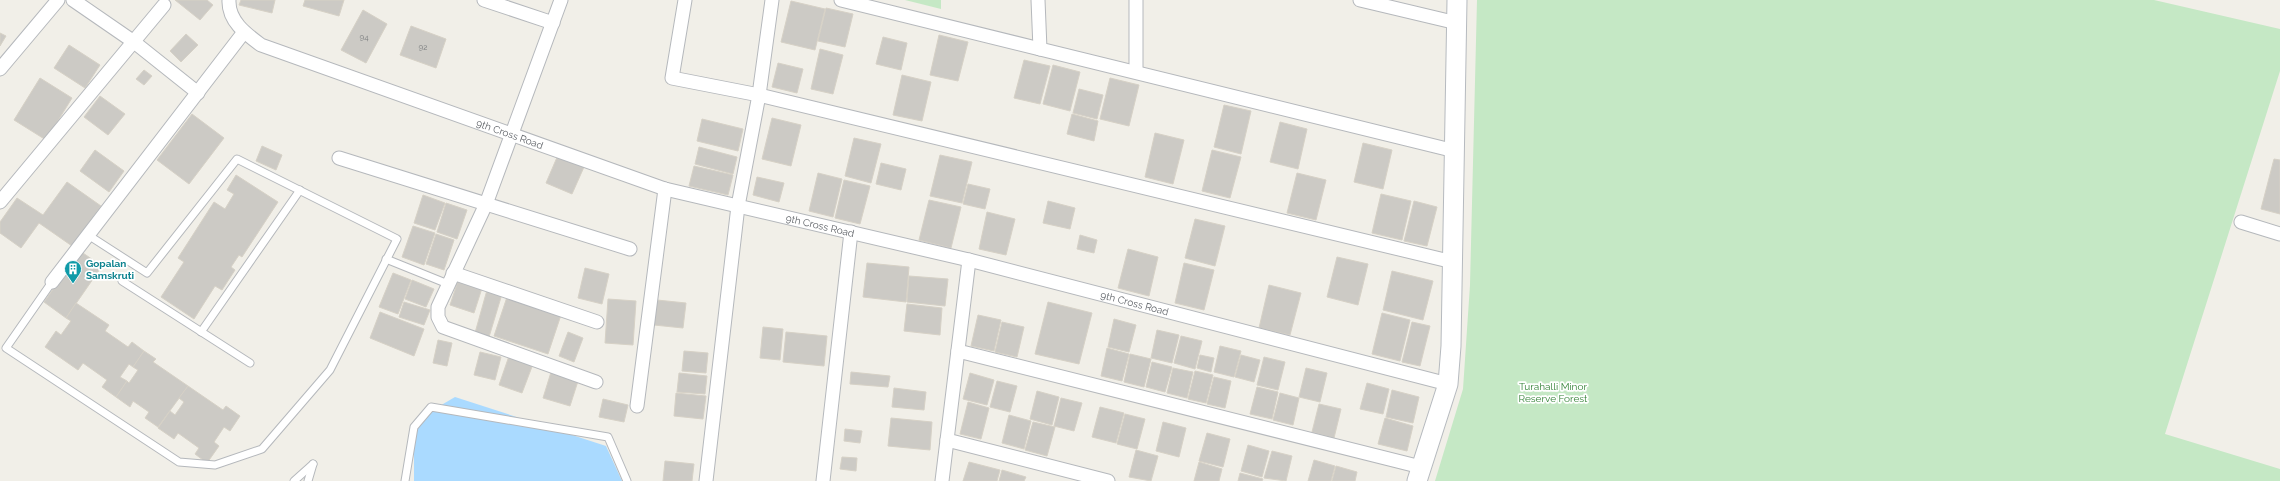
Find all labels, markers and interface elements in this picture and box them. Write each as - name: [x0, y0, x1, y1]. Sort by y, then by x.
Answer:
- house number: 94: [359, 32, 369, 42]
- house number: 92: [419, 42, 427, 52]
- street label: 9th Cross Road: [475, 117, 545, 151]
- street label: 9th Cross Road: [785, 212, 855, 239]
- place label: Gopalan Samskruti: [86, 258, 134, 281]
- building icon: Gopalan Samskruti: [63, 259, 83, 284]
- street label: 9th Cross Road: [1099, 289, 1170, 317]
- park label: Turahalli Minor Reserve Forest: [1519, 381, 1588, 404]

